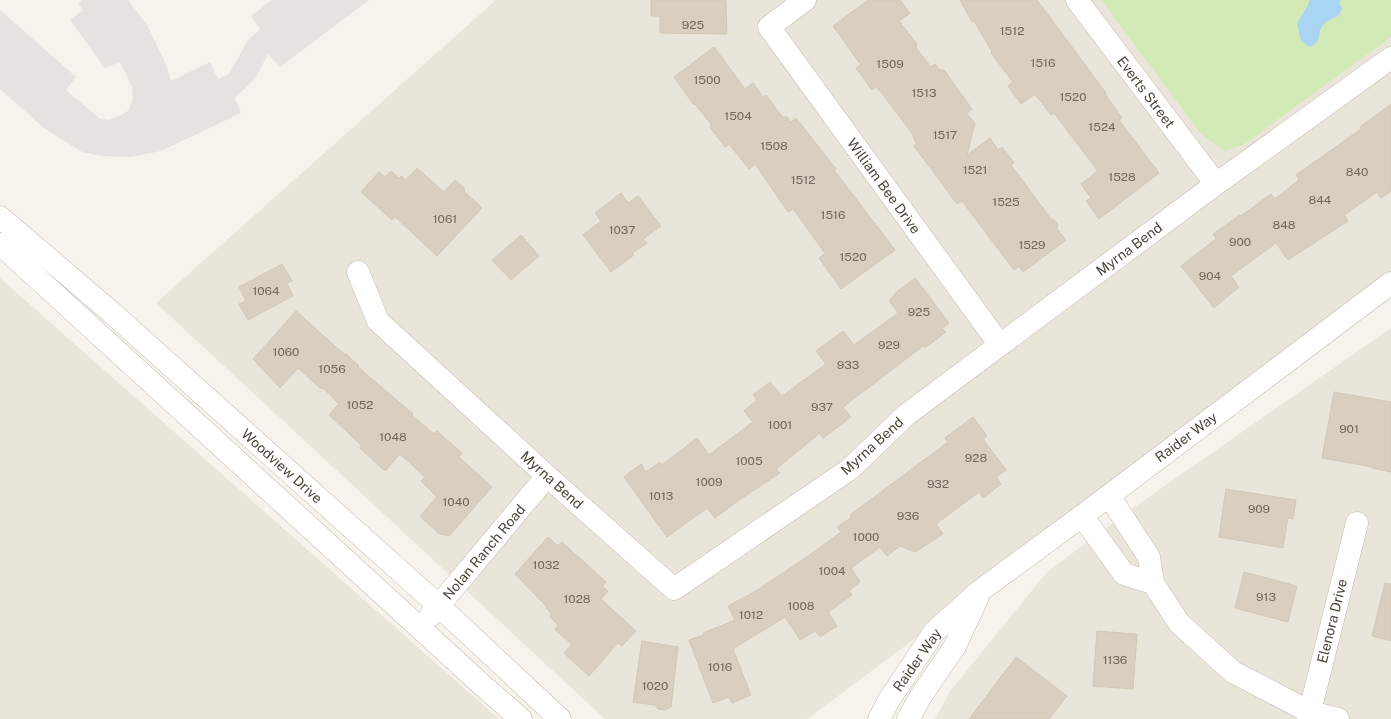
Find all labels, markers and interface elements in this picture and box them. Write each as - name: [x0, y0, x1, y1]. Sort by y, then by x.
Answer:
- house number: 925: [682, 18, 704, 32]
- house number: 1512: [1000, 24, 1024, 38]
- street label: Everts Street: [1114, 53, 1178, 131]
- house number: 1516: [1031, 56, 1055, 70]
- house number: 1509: [876, 57, 904, 71]
- house number: 1500: [693, 73, 721, 87]
- house number: 1513: [911, 86, 937, 100]
- house number: 1520: [1059, 90, 1087, 104]
- house number: 1504: [724, 109, 752, 123]
- house number: 1524: [1088, 120, 1116, 134]
- house number: 1517: [933, 128, 957, 142]
- street label: William Bee Drive: [844, 135, 924, 237]
- house number: 1508: [760, 139, 788, 153]
- house number: 1521: [963, 163, 987, 177]
- house number: 840: [1346, 165, 1368, 179]
- house number: 1528: [1108, 170, 1136, 184]
- house number: 1512: [791, 173, 815, 187]
- house number: 844: [1309, 193, 1332, 207]
- house number: 1525: [992, 195, 1020, 209]
- house number: 1516: [821, 208, 845, 222]
- house number: 1061: [433, 212, 457, 226]
- house number: 848: [1272, 218, 1296, 232]
- street label: Myrna Bend: [1093, 219, 1165, 279]
- house number: 1037: [609, 223, 635, 237]
- house number: 900: [1229, 235, 1251, 249]
- house number: 1529: [1018, 238, 1046, 252]
- house number: 1520: [839, 250, 867, 264]
- house number: 904: [1199, 269, 1222, 283]
- house number: 1064: [252, 284, 280, 298]
- house number: 925: [908, 305, 930, 319]
- house number: 929: [878, 338, 900, 352]
- house number: 1060: [273, 345, 299, 359]
- house number: 933: [837, 358, 859, 372]
- house number: 1056: [318, 362, 346, 376]
- house number: 1052: [346, 398, 374, 412]
- house number: 937: [811, 400, 833, 414]
- street label: Raider Way: [1152, 408, 1220, 465]
- street label: Myrna Bend: [838, 414, 906, 478]
- house number: 1001: [768, 418, 792, 432]
- house number: 901: [1339, 422, 1359, 436]
- street label: Woodview Drive: [238, 426, 326, 506]
- house number: 1048: [379, 430, 407, 444]
- street label: Myrna Bend: [518, 448, 586, 512]
- house number: 928: [965, 451, 987, 465]
- house number: 1005: [735, 454, 763, 468]
- house number: 1009: [696, 475, 722, 489]
- house number: 932: [927, 477, 949, 491]
- house number: 1013: [649, 489, 673, 503]
- house number: 1040: [442, 495, 470, 509]
- street label: Nolan Ranch Road: [440, 501, 528, 603]
- house number: 909: [1248, 502, 1270, 516]
- house number: 936: [897, 509, 919, 523]
- house number: 1000: [853, 530, 879, 544]
- house number: 1032: [533, 558, 559, 572]
- house number: 1004: [818, 564, 846, 578]
- street label: Elenora Drive: [1314, 577, 1350, 665]
- house number: 913: [1256, 590, 1276, 604]
- house number: 1028: [563, 592, 591, 606]
- house number: 1008: [787, 599, 815, 613]
- house number: 1012: [739, 608, 763, 622]
- street label: Raider Way: [889, 625, 945, 695]
- house number: 1136: [1103, 653, 1127, 667]
- house number: 1016: [708, 660, 732, 674]
- house number: 1020: [642, 679, 668, 693]

